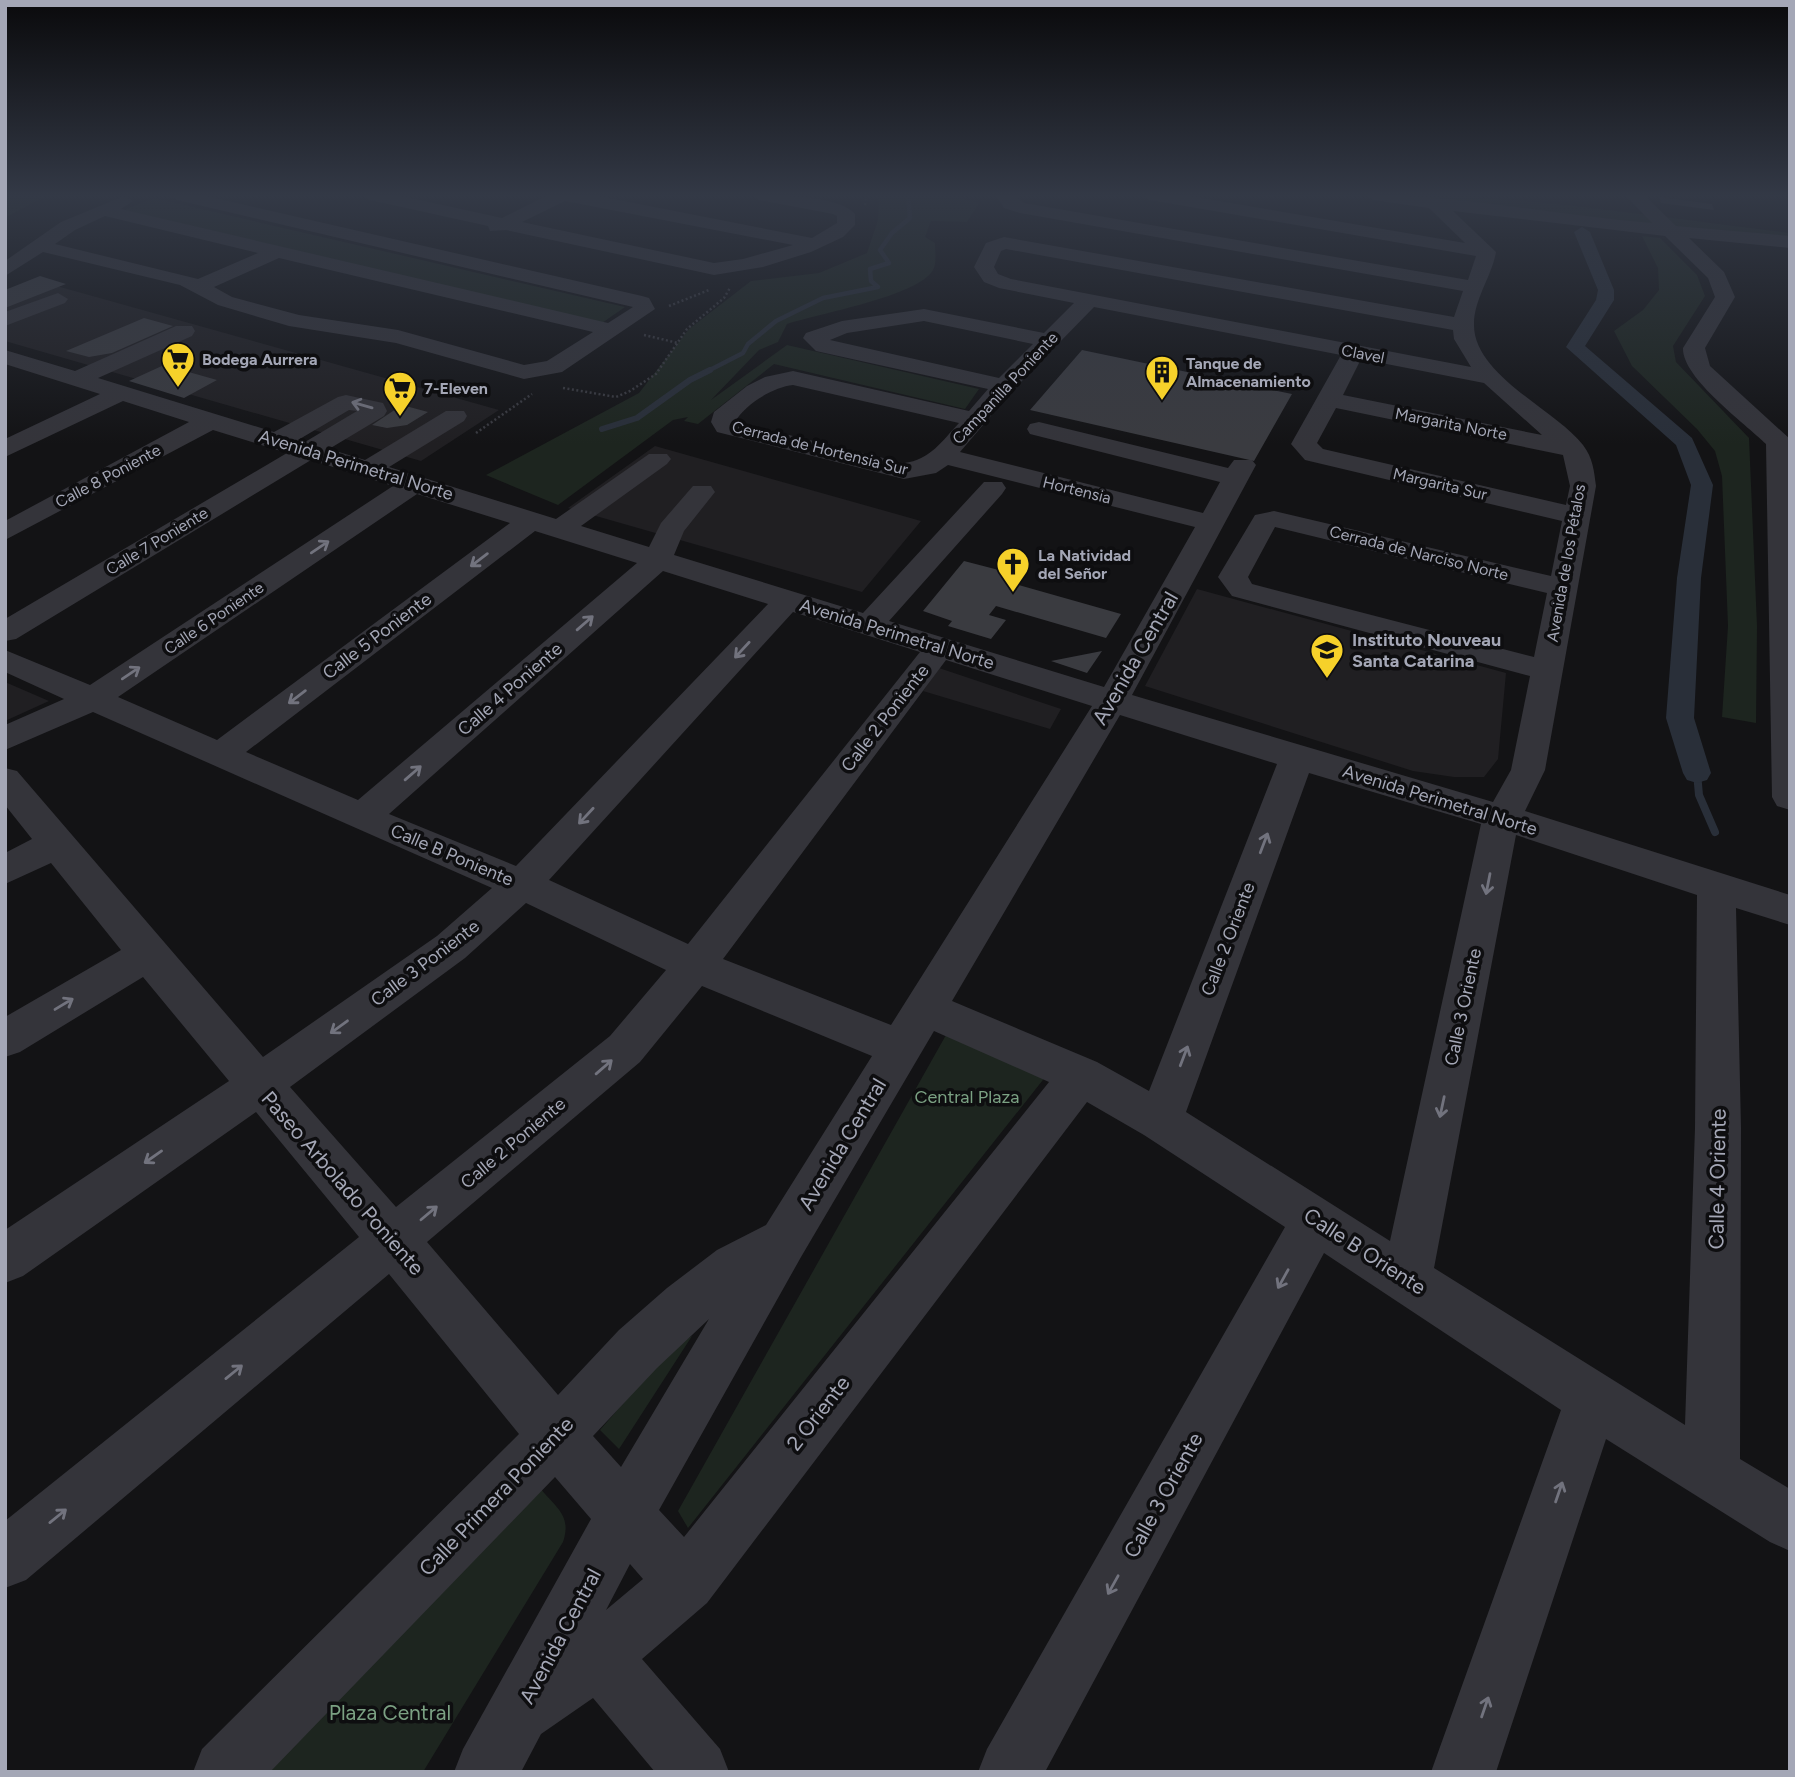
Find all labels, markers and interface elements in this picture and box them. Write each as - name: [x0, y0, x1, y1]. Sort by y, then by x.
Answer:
- street label: Campanilla Poniente: [948, 328, 1062, 448]
- supermarket icon: Bodega Aurrera: [159, 340, 197, 389]
- street label: Clavel: [1340, 341, 1386, 367]
- place label: Bodega Aurrera: [202, 350, 318, 369]
- building icon: Tanque de Almacenamiento: [1143, 353, 1181, 402]
- place label: Tanque de Almacenamiento: [1186, 354, 1311, 391]
- supermarket icon: 7-Eleven: [381, 369, 419, 418]
- place label: 7-Eleven: [424, 379, 488, 398]
- one-way arrow: [351, 397, 373, 410]
- street label: Margarita Norte: [1393, 404, 1509, 444]
- street label: Cerrada de Hortensia Sur: [730, 417, 910, 479]
- street label: Avenida Perimetral Norte: [256, 425, 456, 505]
- street label: Calle 8 Poniente: [52, 440, 164, 512]
- street label: Margarita Sur: [1391, 464, 1490, 504]
- street label: Hortensia: [1041, 472, 1113, 508]
- street label: Avenida de los Pétalos: [1543, 482, 1589, 644]
- street label: Calle 7 Poniente: [103, 503, 212, 579]
- street label: Cerrada de Narciso Norte: [1328, 522, 1511, 584]
- one-way arrow: [310, 540, 329, 554]
- church icon: La Natividad del Señor: [994, 545, 1032, 594]
- place label: La Natividad del Señor: [1038, 546, 1131, 583]
- one-way arrow: [470, 553, 489, 567]
- street label: Calle 6 Poniente: [161, 578, 268, 658]
- street label: Avenida Central: [1087, 587, 1183, 729]
- street label: Calle 5 Poniente: [318, 588, 436, 684]
- street label: Avenida Perimetral Norte: [797, 594, 997, 674]
- one-way arrow: [576, 615, 594, 631]
- place label: Instituto Nouveau Santa Catarina: [1352, 629, 1501, 672]
- school or university icon: Instituto Nouveau Santa Catarina: [1308, 631, 1346, 680]
- street label: Calle 4 Poniente: [453, 638, 567, 740]
- one-way arrow: [733, 641, 750, 658]
- street label: Calle 2 Poniente: [836, 660, 934, 776]
- one-way arrow: [120, 666, 140, 680]
- one-way arrow: [288, 689, 307, 704]
- street label: Avenida Perimetral Norte: [1340, 760, 1540, 840]
- one-way arrow: [404, 765, 422, 781]
- one-way arrow: [578, 807, 594, 825]
- street label: Calle B Poniente: [387, 819, 517, 891]
- one-way arrow: [1259, 832, 1272, 854]
- one-way arrow: [1480, 872, 1494, 895]
- street label: Calle 2 Oriente: [1196, 879, 1260, 999]
- street label: Calle 3 Poniente: [366, 915, 484, 1011]
- street label: Calle 3 Oriente: [1440, 946, 1486, 1068]
- one-way arrow: [53, 997, 74, 1010]
- one-way arrow: [330, 1019, 349, 1034]
- one-way arrow: [1179, 1045, 1191, 1067]
- one-way arrow: [595, 1059, 613, 1075]
- street label: Avenida Central: [793, 1073, 891, 1215]
- street label: Paseo Arbolado Poniente: [256, 1086, 430, 1280]
- park label: Central Plaza: [915, 1086, 1019, 1108]
- street label: Calle 2 Poniente: [456, 1093, 570, 1193]
- one-way arrow: [1435, 1095, 1449, 1118]
- street label: Calle 4 Oriente: [1703, 1108, 1731, 1250]
- one-way arrow: [144, 1150, 163, 1164]
- street label: Calle B Oriente: [1299, 1202, 1431, 1300]
- one-way arrow: [420, 1205, 438, 1220]
- one-way arrow: [1275, 1268, 1289, 1289]
- one-way arrow: [225, 1365, 243, 1380]
- street label: 2 Oriente: [781, 1371, 855, 1455]
- street label: Calle Primera Poniente: [414, 1411, 578, 1581]
- street label: Calle 3 Oriente: [1118, 1428, 1208, 1562]
- one-way arrow: [1554, 1482, 1566, 1504]
- one-way arrow: [49, 1508, 67, 1524]
- street label: Avenida Central: [514, 1564, 606, 1708]
- one-way arrow: [1106, 1574, 1119, 1595]
- one-way arrow: [1480, 1697, 1492, 1719]
- park label: Plaza Central: [329, 1700, 451, 1725]

